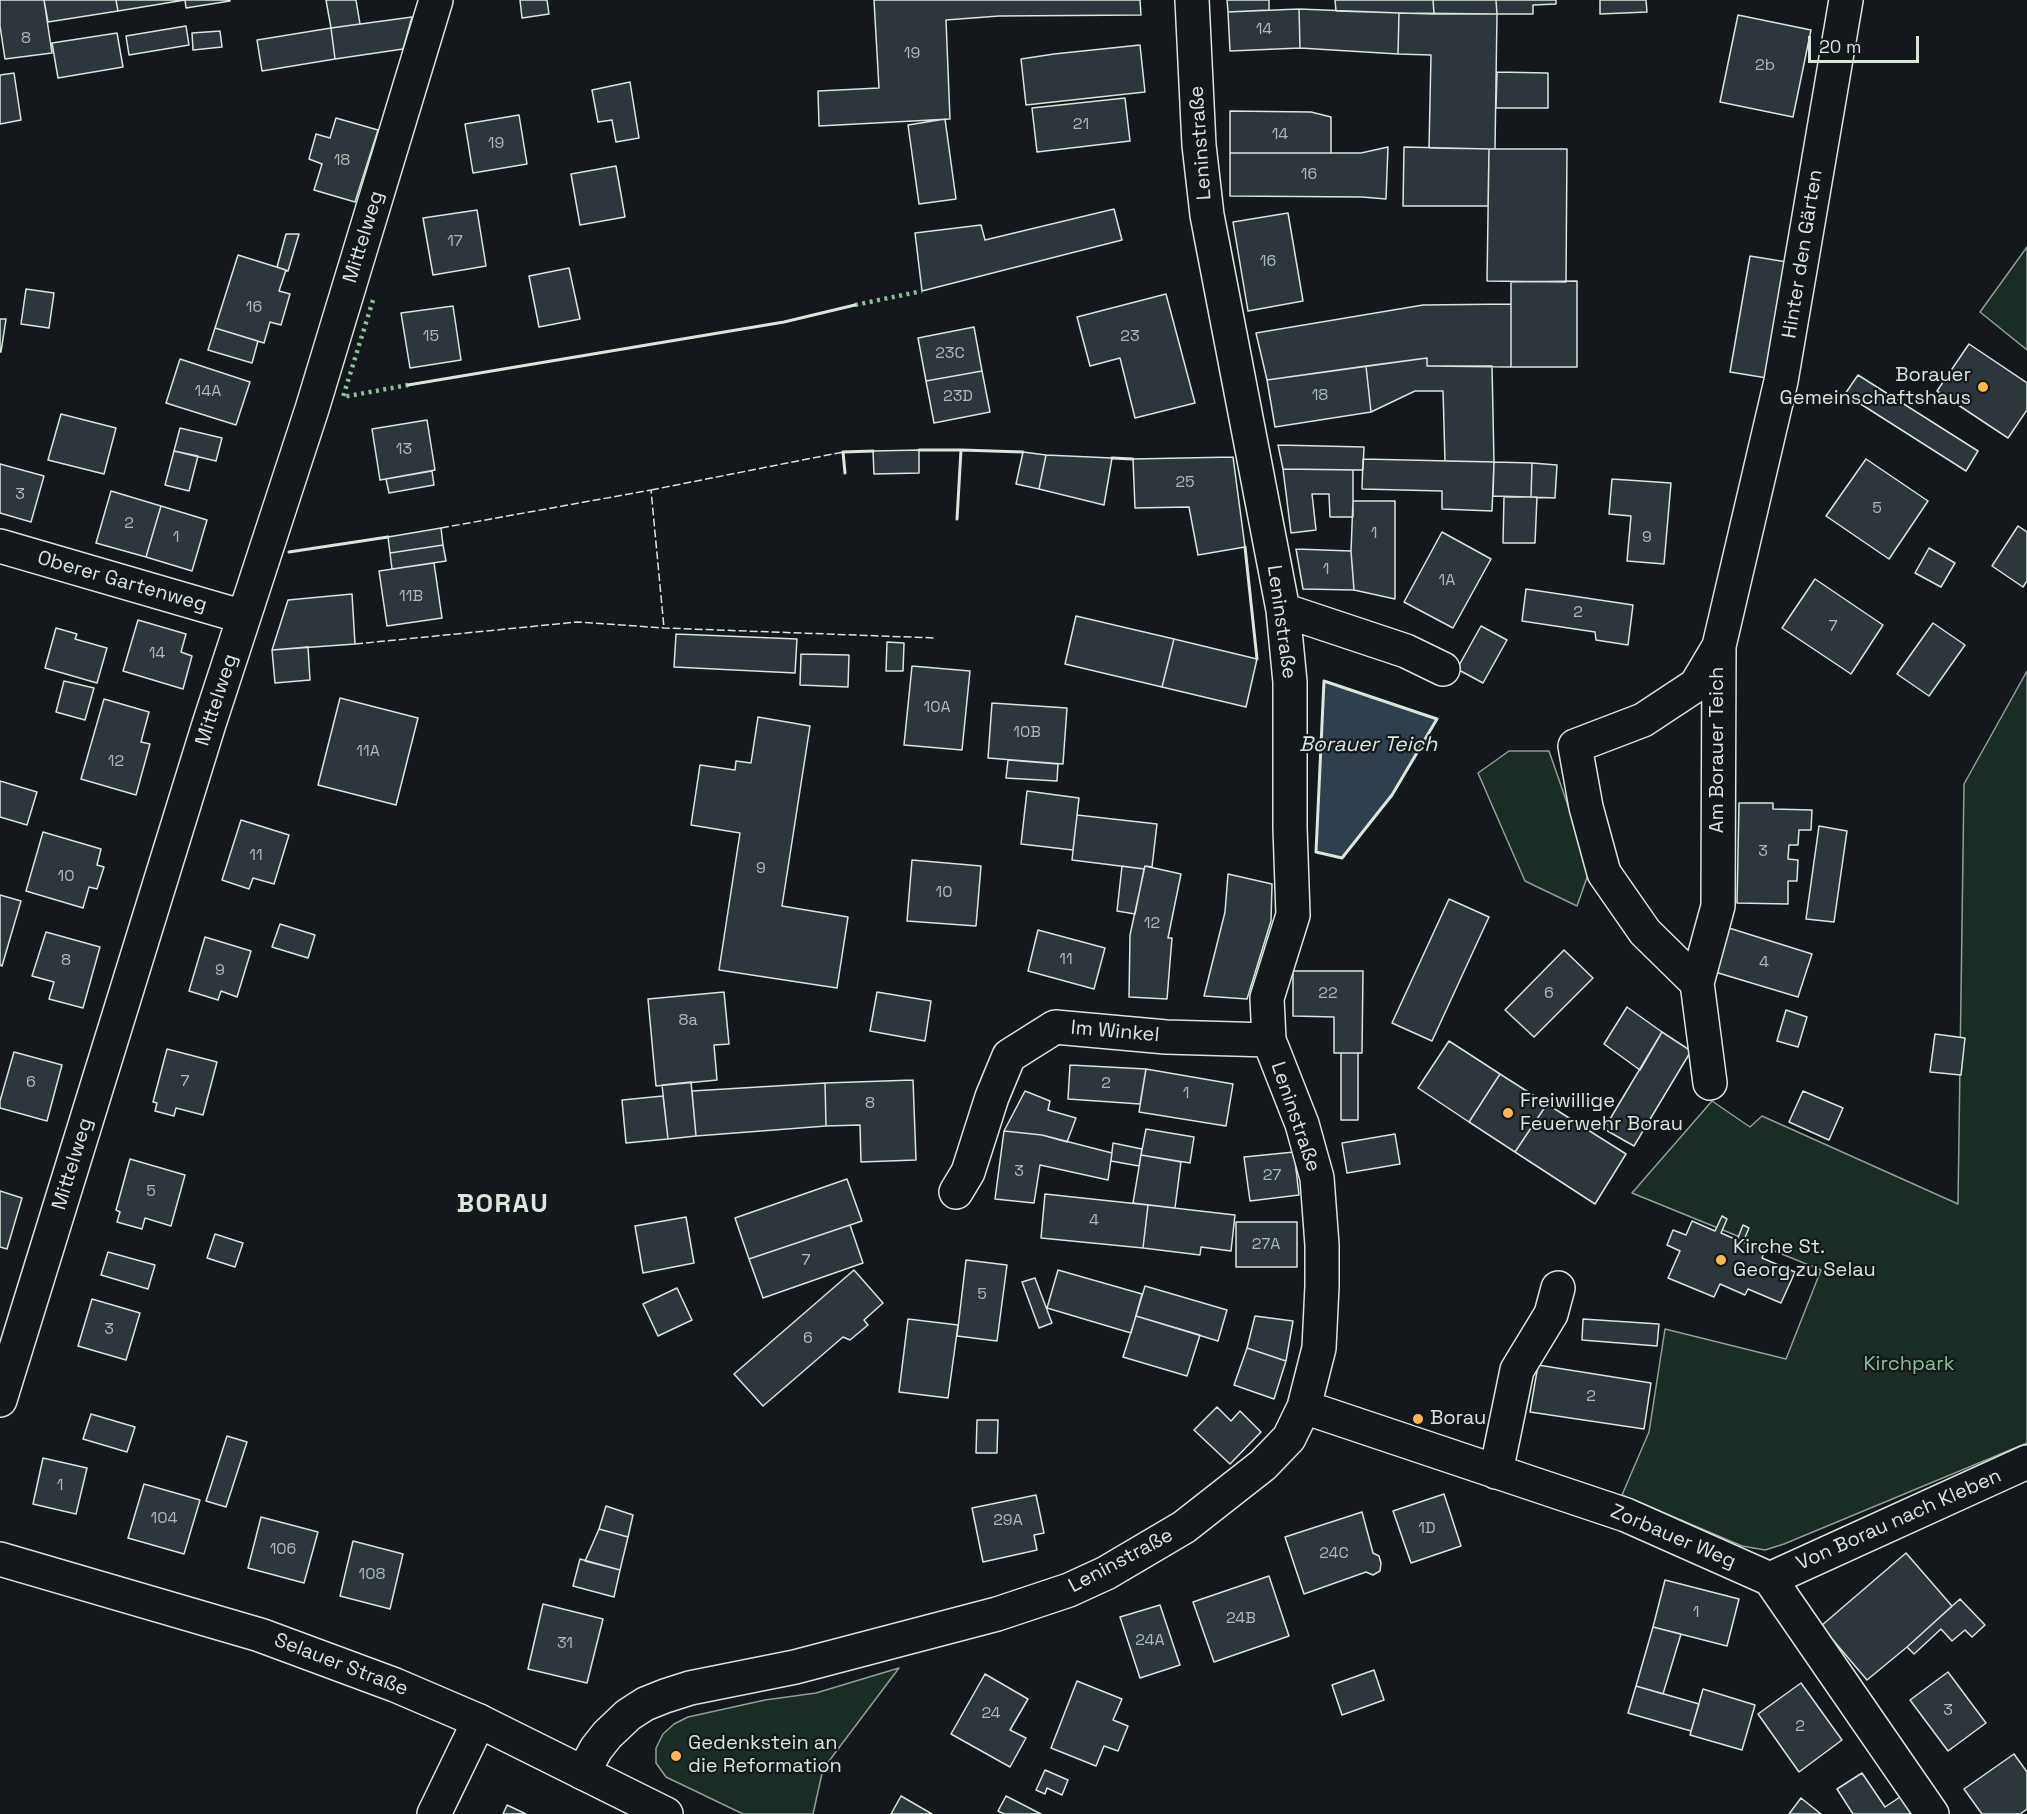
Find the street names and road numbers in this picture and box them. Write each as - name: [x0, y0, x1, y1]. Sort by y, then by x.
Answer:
- street label: Leninstraße: [1185, 85, 1217, 201]
- street label: Hinter den Gärten: [1778, 168, 1828, 340]
- street label: Mittelweg: [339, 188, 389, 286]
- street label: Oberer Gartenweg: [34, 546, 210, 618]
- street label: Leninstraße: [1261, 564, 1301, 680]
- street label: Mittelweg: [191, 651, 243, 749]
- street label: Am Borauer Teich: [1706, 667, 1730, 833]
- street label: Im Winkel: [1070, 1016, 1160, 1048]
- street label: Leninstraße: [1265, 1059, 1325, 1175]
- street label: Mittelweg: [48, 1115, 98, 1213]
- street label: Von Borau nach Kleben: [1793, 1464, 2005, 1576]
- street label: Zorbauer Weg: [1607, 1500, 1739, 1574]
- street label: Leninstraße: [1065, 1523, 1177, 1599]
- street label: Selauer Straße: [271, 1628, 411, 1702]

